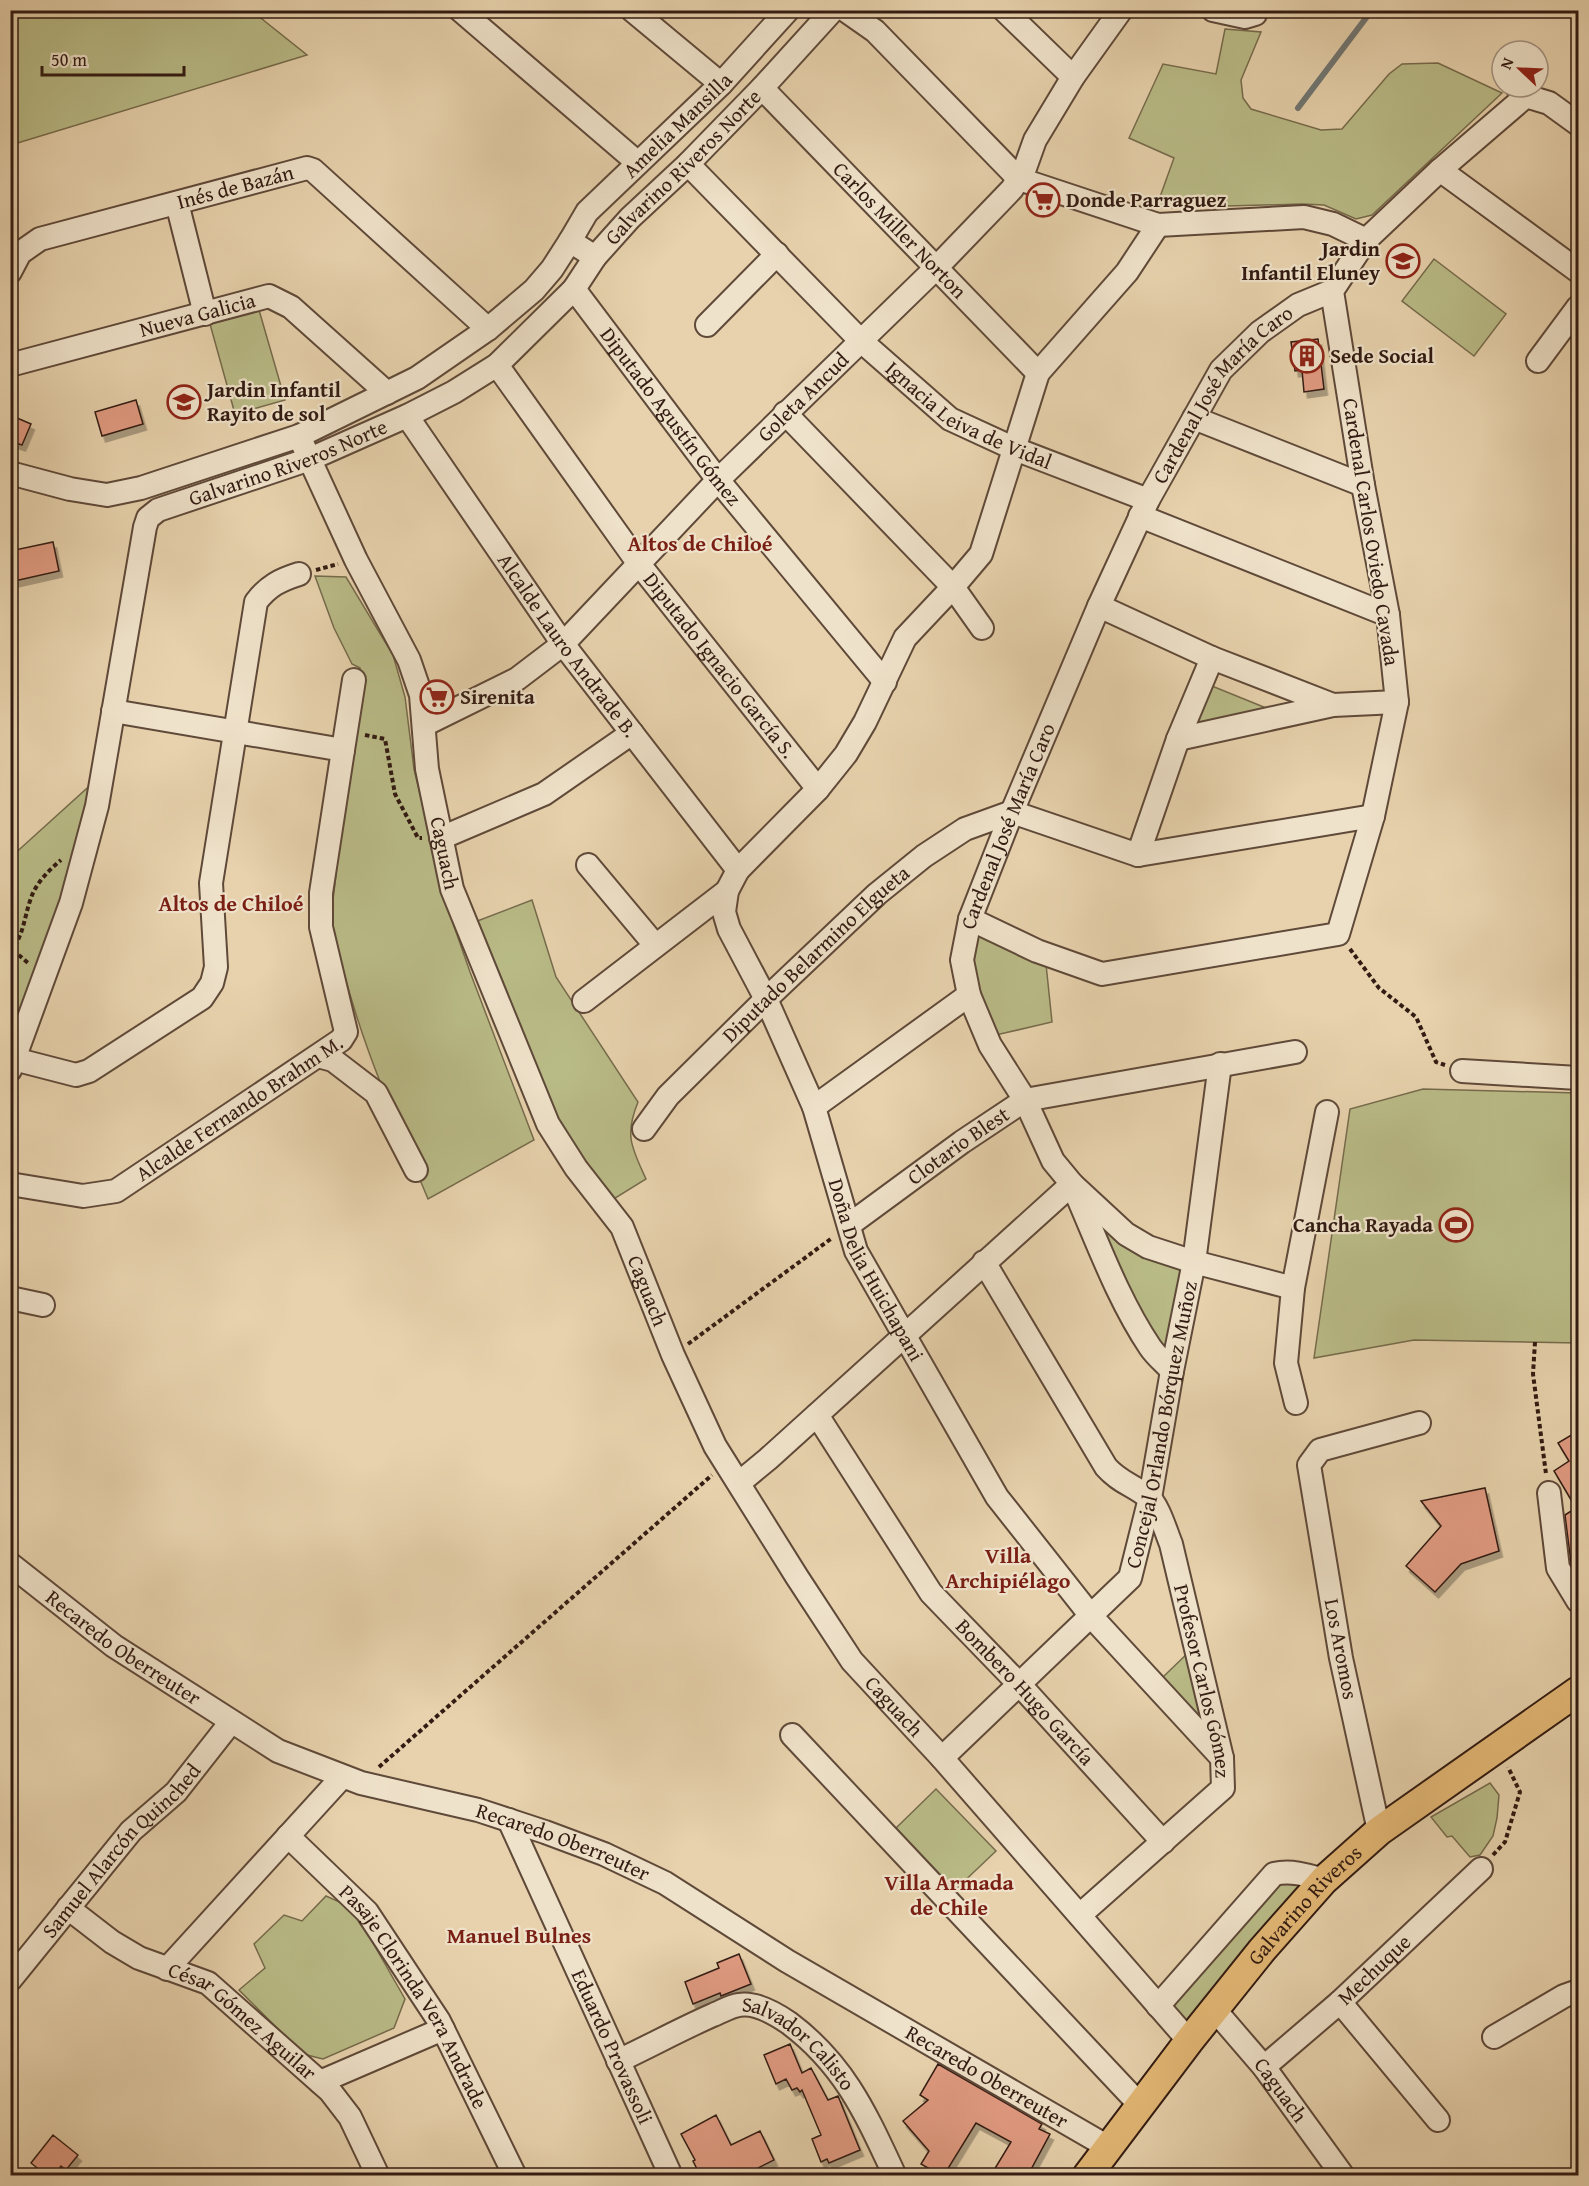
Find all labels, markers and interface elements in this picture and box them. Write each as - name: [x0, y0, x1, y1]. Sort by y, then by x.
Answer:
- scale bar: [42, 39, 184, 77]
- north arrow: [1490, 39, 1550, 99]
- text: 50 m: [51, 46, 87, 73]
- text: N: [1493, 53, 1519, 73]
- street label: Amelia Mansilla: [616, 65, 739, 185]
- street label: Galvarino Riveros Norte: [597, 82, 768, 251]
- street label: Carlos Miller Norton: [826, 154, 974, 306]
- street label: Inés de Bazán: [173, 156, 297, 217]
- supermarket icon: Donde Parraguez: [1025, 182, 1061, 218]
- place label: Donde Parraguez: [1066, 184, 1227, 215]
- place label: Jardin Infantil Eluney: [1241, 233, 1381, 288]
- school or university icon: Jardin Infantil Eluney: [1385, 243, 1421, 279]
- street label: Nueva Galicia: [136, 284, 259, 345]
- street label: Cardenal José María Caro: [1144, 297, 1299, 489]
- street label: Diputado Agustín Gómez: [593, 320, 749, 512]
- building icon: Sede Social: [1289, 338, 1325, 374]
- place label: Sede Social: [1330, 340, 1434, 371]
- street label: Goleta Ancud: [750, 344, 856, 449]
- street label: Ignacia Leiva de Vidal: [879, 353, 1057, 477]
- place label: Jardin Infantil Rayito de sol: [204, 374, 341, 429]
- school or university icon: Jardin Infantil Rayito de sol: [166, 384, 202, 420]
- street label: Cardenal Carlos Oviedo Cavada: [1335, 396, 1408, 668]
- street label: Galvarino Riveros Norte: [184, 411, 392, 514]
- district label: Altos de Chiloé: [627, 527, 773, 559]
- street label: Alcalde Lauro Andrade B.: [490, 547, 646, 744]
- street label: Diputado Ignacio García S.: [636, 565, 804, 765]
- supermarket icon: Sirenita: [419, 679, 455, 715]
- place label: Sirenita: [460, 681, 535, 712]
- street label: Cardenal José María Caro: [952, 718, 1063, 931]
- street label: Caguach: [422, 814, 468, 893]
- street label: Diputado Belarmino Elgueta: [715, 858, 916, 1049]
- district label: Altos de Chiloé: [158, 887, 304, 919]
- street label: Alcalde Fernando Brahm M.: [129, 1027, 349, 1189]
- street label: Clotario Blest: [900, 1098, 1016, 1192]
- street label: Doña Delia Huichapani: [821, 1175, 932, 1367]
- sports icon: Cancha Rayada: [1438, 1207, 1474, 1243]
- place label: Cancha Rayada: [1293, 1209, 1433, 1240]
- street label: Caguach: [620, 1251, 676, 1331]
- street label: Concejal Orlando Bórquez Muñoz: [1117, 1278, 1205, 1571]
- district label: Villa Archipiélago: [945, 1539, 1071, 1596]
- street label: Profesor Carlos Gómez: [1166, 1581, 1239, 1778]
- street label: Recaredo Oberreuter: [39, 1582, 207, 1713]
- street label: Los Aromos: [1317, 1596, 1366, 1702]
- street label: Bombero Hugo García: [949, 1611, 1102, 1772]
- street label: Caguach: [858, 1668, 931, 1744]
- street label: Samuel Alarcón Quinched: [34, 1756, 208, 1945]
- street label: Recaredo Oberreuter: [472, 1794, 656, 1889]
- street label: Galvarino Riveros: [1240, 1837, 1368, 1971]
- district label: Villa Armada de Chile: [884, 1866, 1014, 1923]
- street label: Pasaje Clorinda Vera Andrade: [332, 1877, 496, 2114]
- district label: Manuel Bulnes: [447, 1919, 591, 1951]
- street label: Mechuque: [1330, 1927, 1418, 2012]
- street label: César Gómez Aguilar: [164, 1954, 324, 2088]
- street label: Eduardo Provassoli: [564, 1964, 661, 2129]
- street label: Salvador Calisto: [741, 1988, 863, 2097]
- street label: Recaredo Oberreuter: [900, 2017, 1075, 2136]
- street label: Caguach: [1247, 2050, 1315, 2129]

